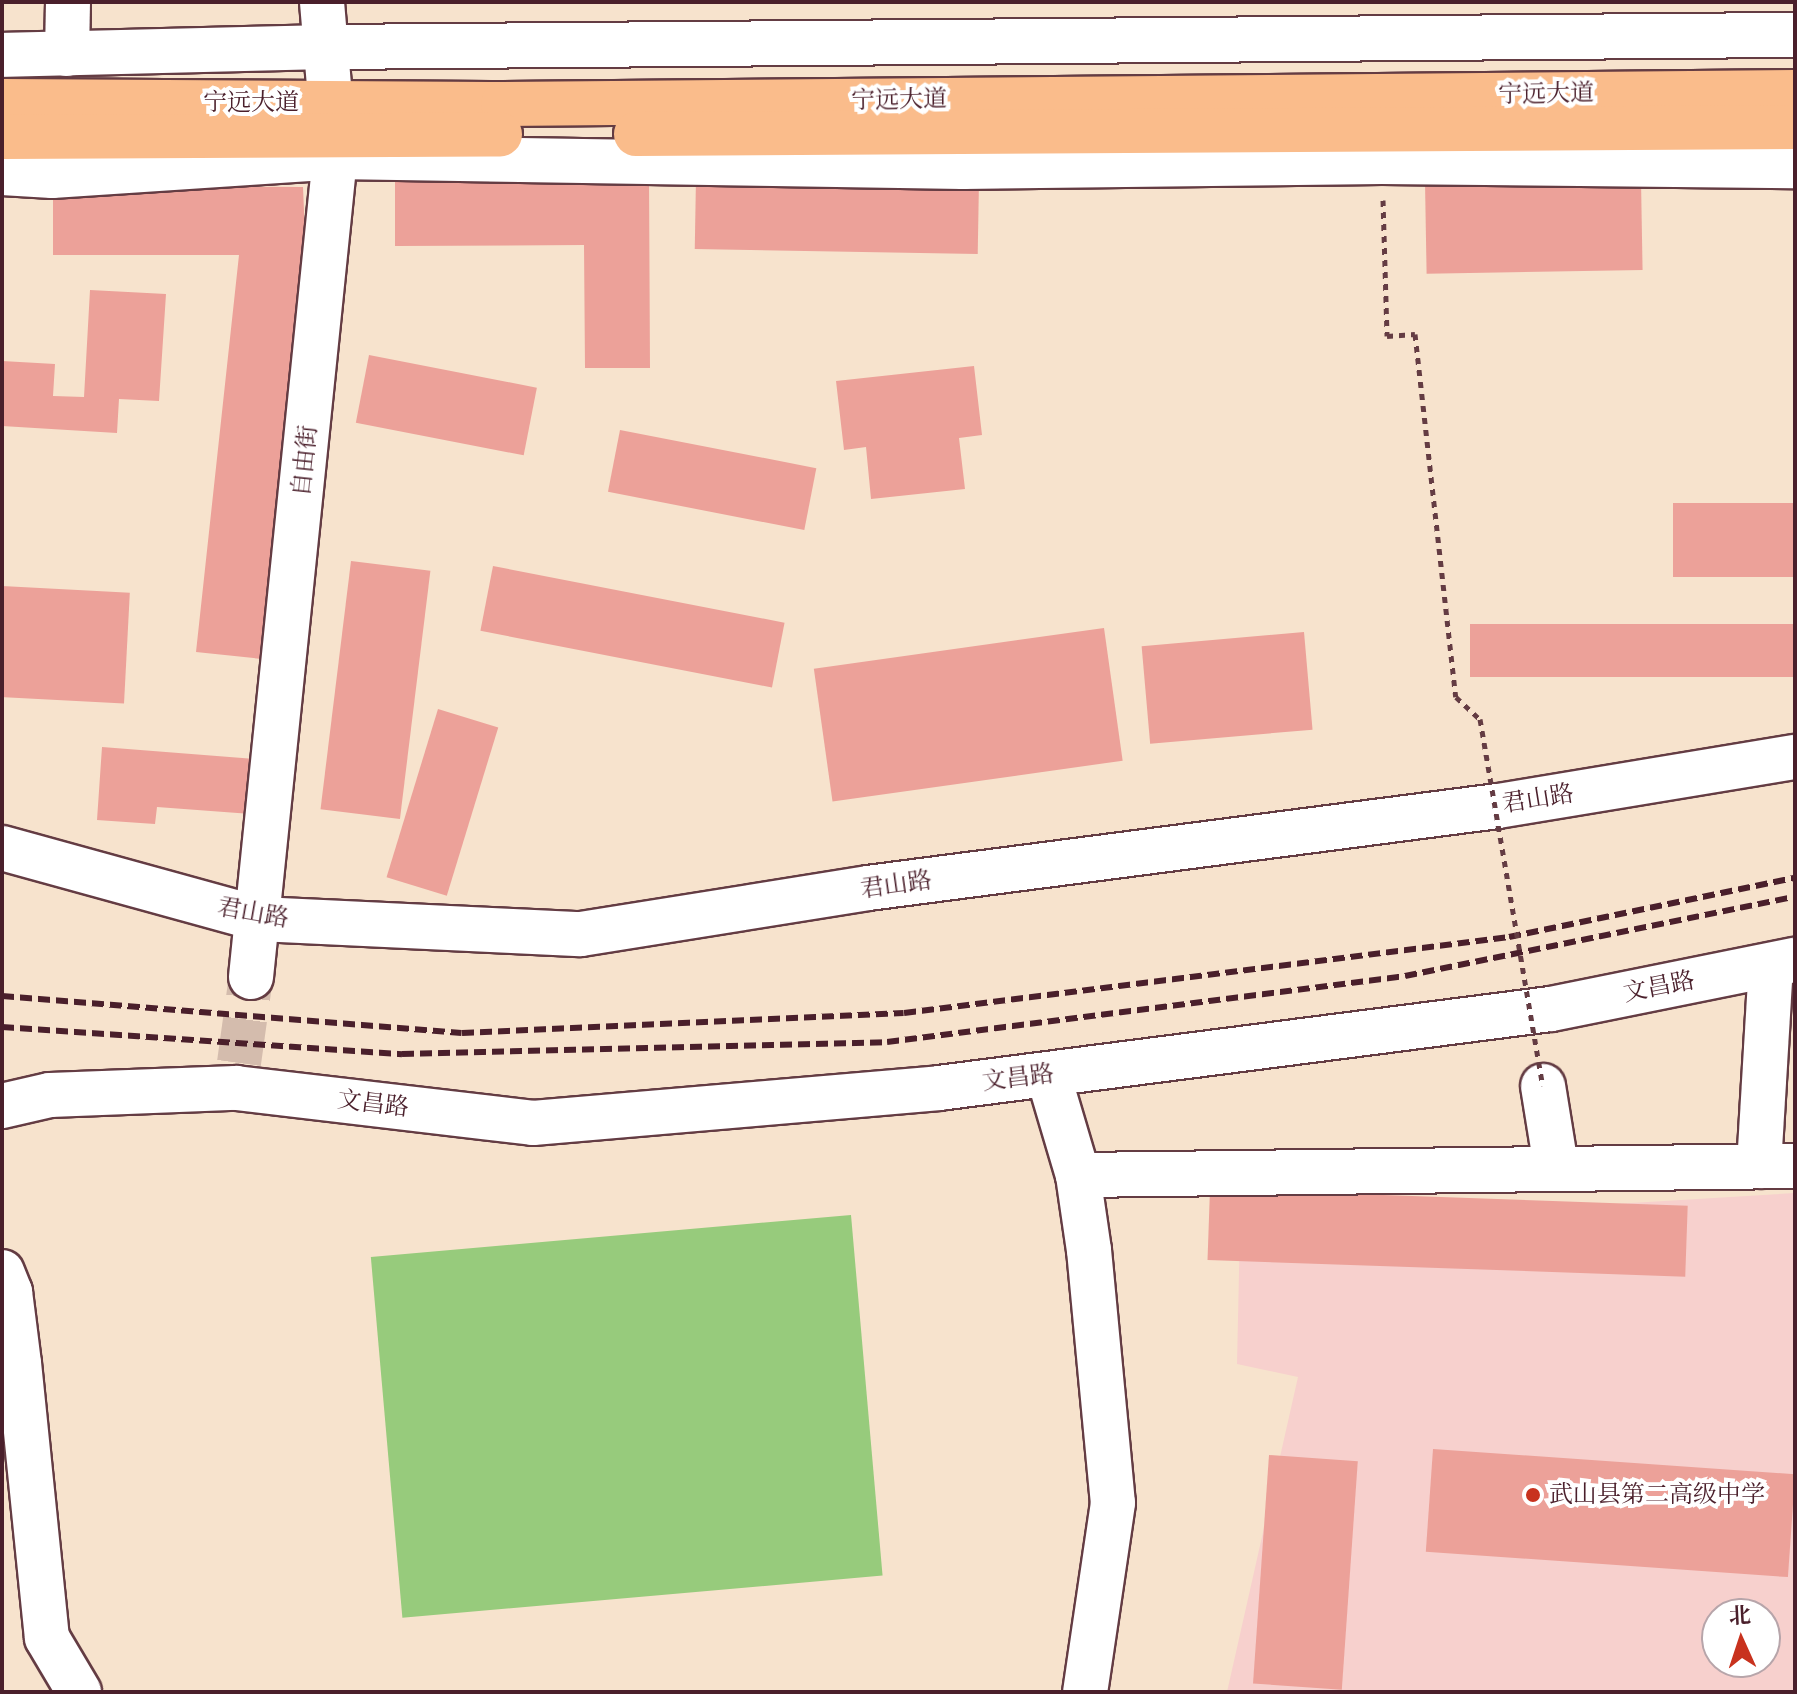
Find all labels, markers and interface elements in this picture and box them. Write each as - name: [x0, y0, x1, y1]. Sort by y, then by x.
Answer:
- street label: 宁远大道: [1498, 79, 1594, 109]
- street label: 宁远大道: [851, 85, 947, 115]
- street label: 宁远大道: [203, 89, 299, 117]
- street label: 自由街: [287, 424, 323, 498]
- street label: 君山路: [1500, 779, 1576, 819]
- street label: 君山路: [858, 866, 934, 904]
- street label: 君山路: [215, 893, 291, 933]
- street label: 文昌路: [1621, 966, 1697, 1008]
- street label: 文昌路: [981, 1059, 1055, 1097]
- street label: 文昌路: [336, 1085, 410, 1123]
- place label: 武山县第二高级中学: [1549, 1481, 1765, 1509]
- marker: 武山县第二高级中学: [1524, 1486, 1542, 1504]
- north arrow: [1701, 1598, 1781, 1678]
- text: 北: [1728, 1600, 1752, 1632]

